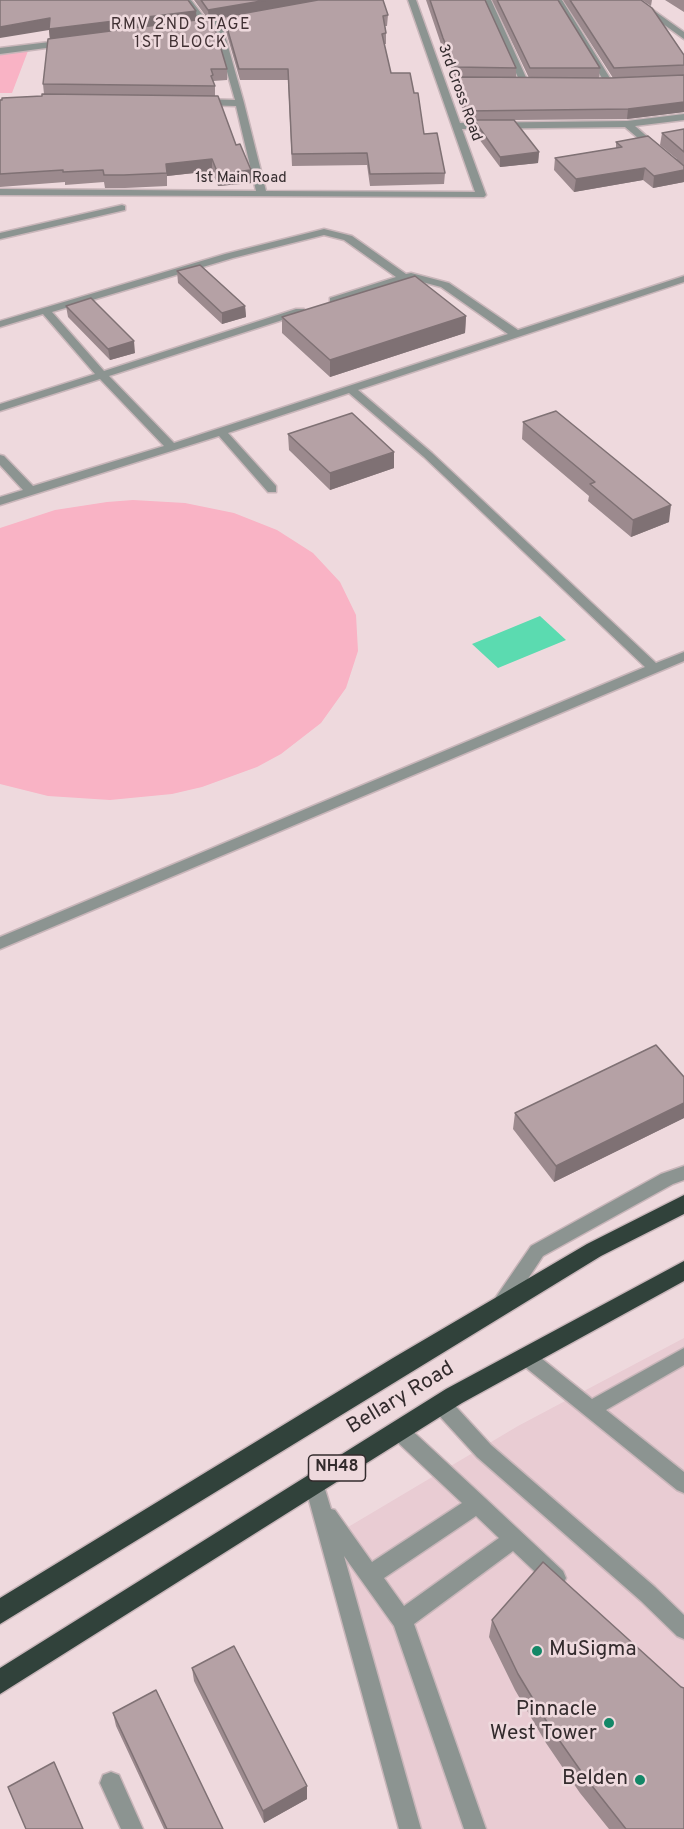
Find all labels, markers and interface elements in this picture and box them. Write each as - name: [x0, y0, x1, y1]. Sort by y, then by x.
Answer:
- district label: RMV 2ND STAGE 1ST BLOCK: [111, 16, 251, 54]
- street label: 3rd Cross Road: [433, 42, 485, 144]
- street label: 1st Main Road: [195, 170, 287, 188]
- street label: Bellary Road: [343, 1357, 459, 1441]
- road number: NH48: [308, 1455, 366, 1481]
- place label: MuSigma: [549, 1638, 637, 1664]
- marker: MuSigma: [530, 1644, 544, 1658]
- place label: Pinnacle West Tower: [490, 1698, 597, 1748]
- marker: Pinnacle West Tower: [602, 1716, 616, 1730]
- place label: Belden: [562, 1767, 628, 1793]
- marker: Belden: [633, 1773, 647, 1787]

